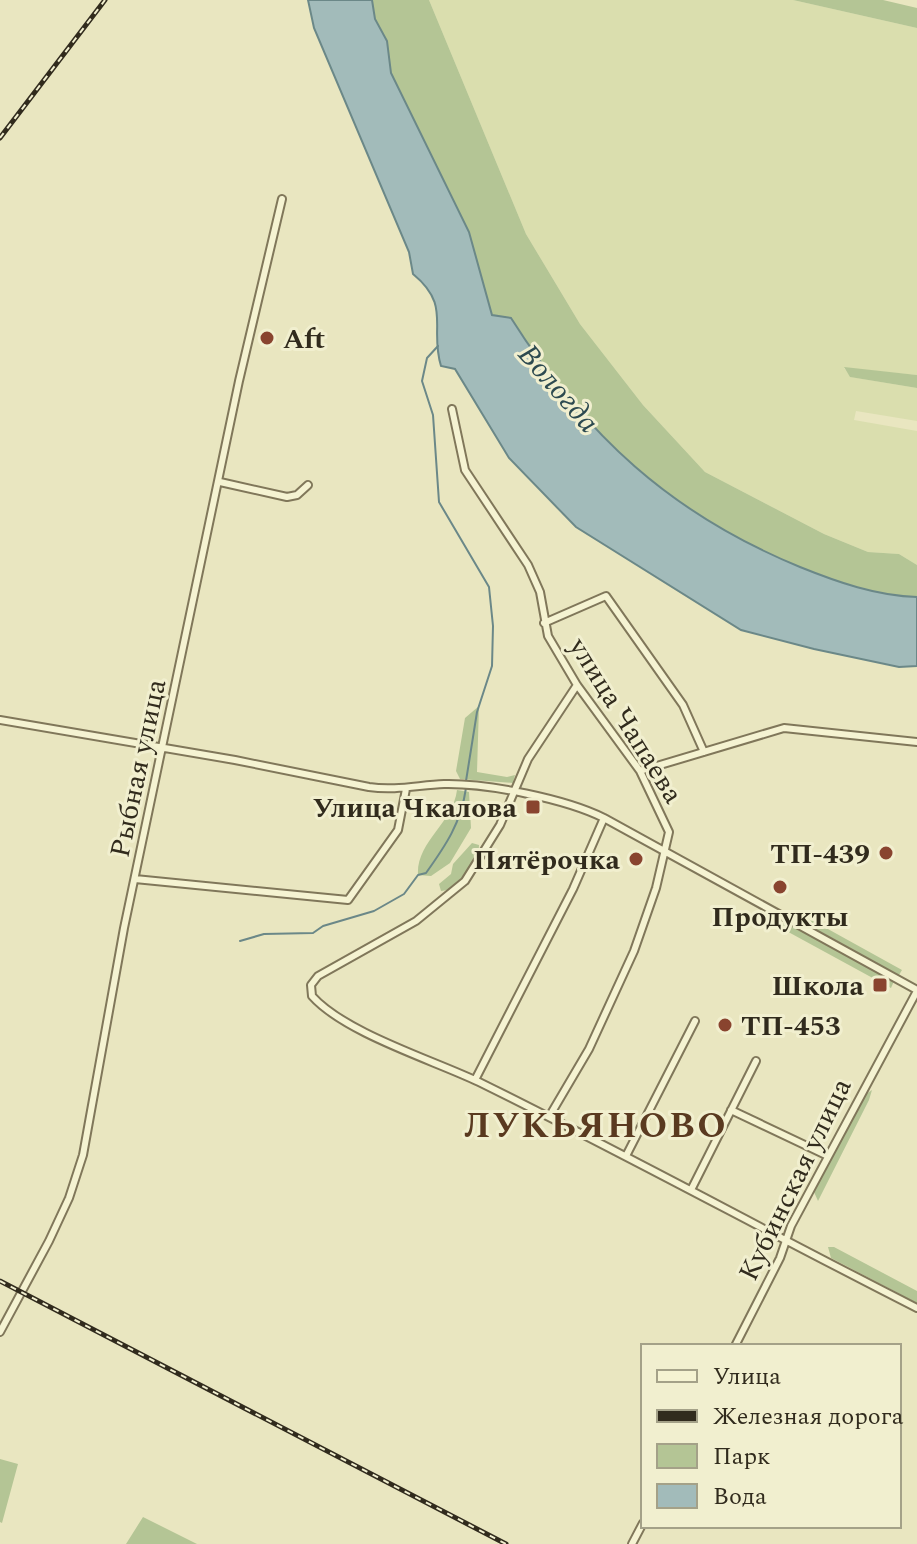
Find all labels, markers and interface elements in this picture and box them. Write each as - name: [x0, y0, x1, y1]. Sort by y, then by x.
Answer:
- place label: Aft: [283, 318, 325, 361]
- marker: Aft: [258, 329, 276, 347]
- water label: Вологда: [506, 334, 610, 444]
- street label: улица Чапаева: [557, 629, 694, 812]
- street label: Рыбная улица: [99, 675, 178, 861]
- place label: Улица Чкалова: [313, 787, 518, 830]
- marker: Улица Чкалова: [524, 798, 542, 816]
- place label: ТП-439: [770, 833, 870, 876]
- place label: Пятёрочка: [473, 839, 621, 882]
- marker: ТП-439: [877, 844, 895, 862]
- marker: Пятёрочка: [627, 850, 645, 868]
- marker: Продукты: [771, 878, 789, 896]
- place label: Продукты: [712, 896, 848, 939]
- place label: Школа: [772, 965, 865, 1008]
- marker: Школа: [871, 976, 889, 994]
- place label: ТП-453: [741, 1005, 841, 1048]
- marker: ТП-453: [716, 1016, 734, 1034]
- street label: Кубинская улица: [728, 1071, 863, 1288]
- district label: ЛУКЬЯНОВО: [464, 1099, 728, 1154]
- legend: [641, 1344, 901, 1528]
- text: Улица: [713, 1359, 781, 1395]
- text: Железная дорога: [713, 1399, 904, 1435]
- text: Парк: [713, 1439, 770, 1475]
- text: Вода: [713, 1479, 767, 1515]

